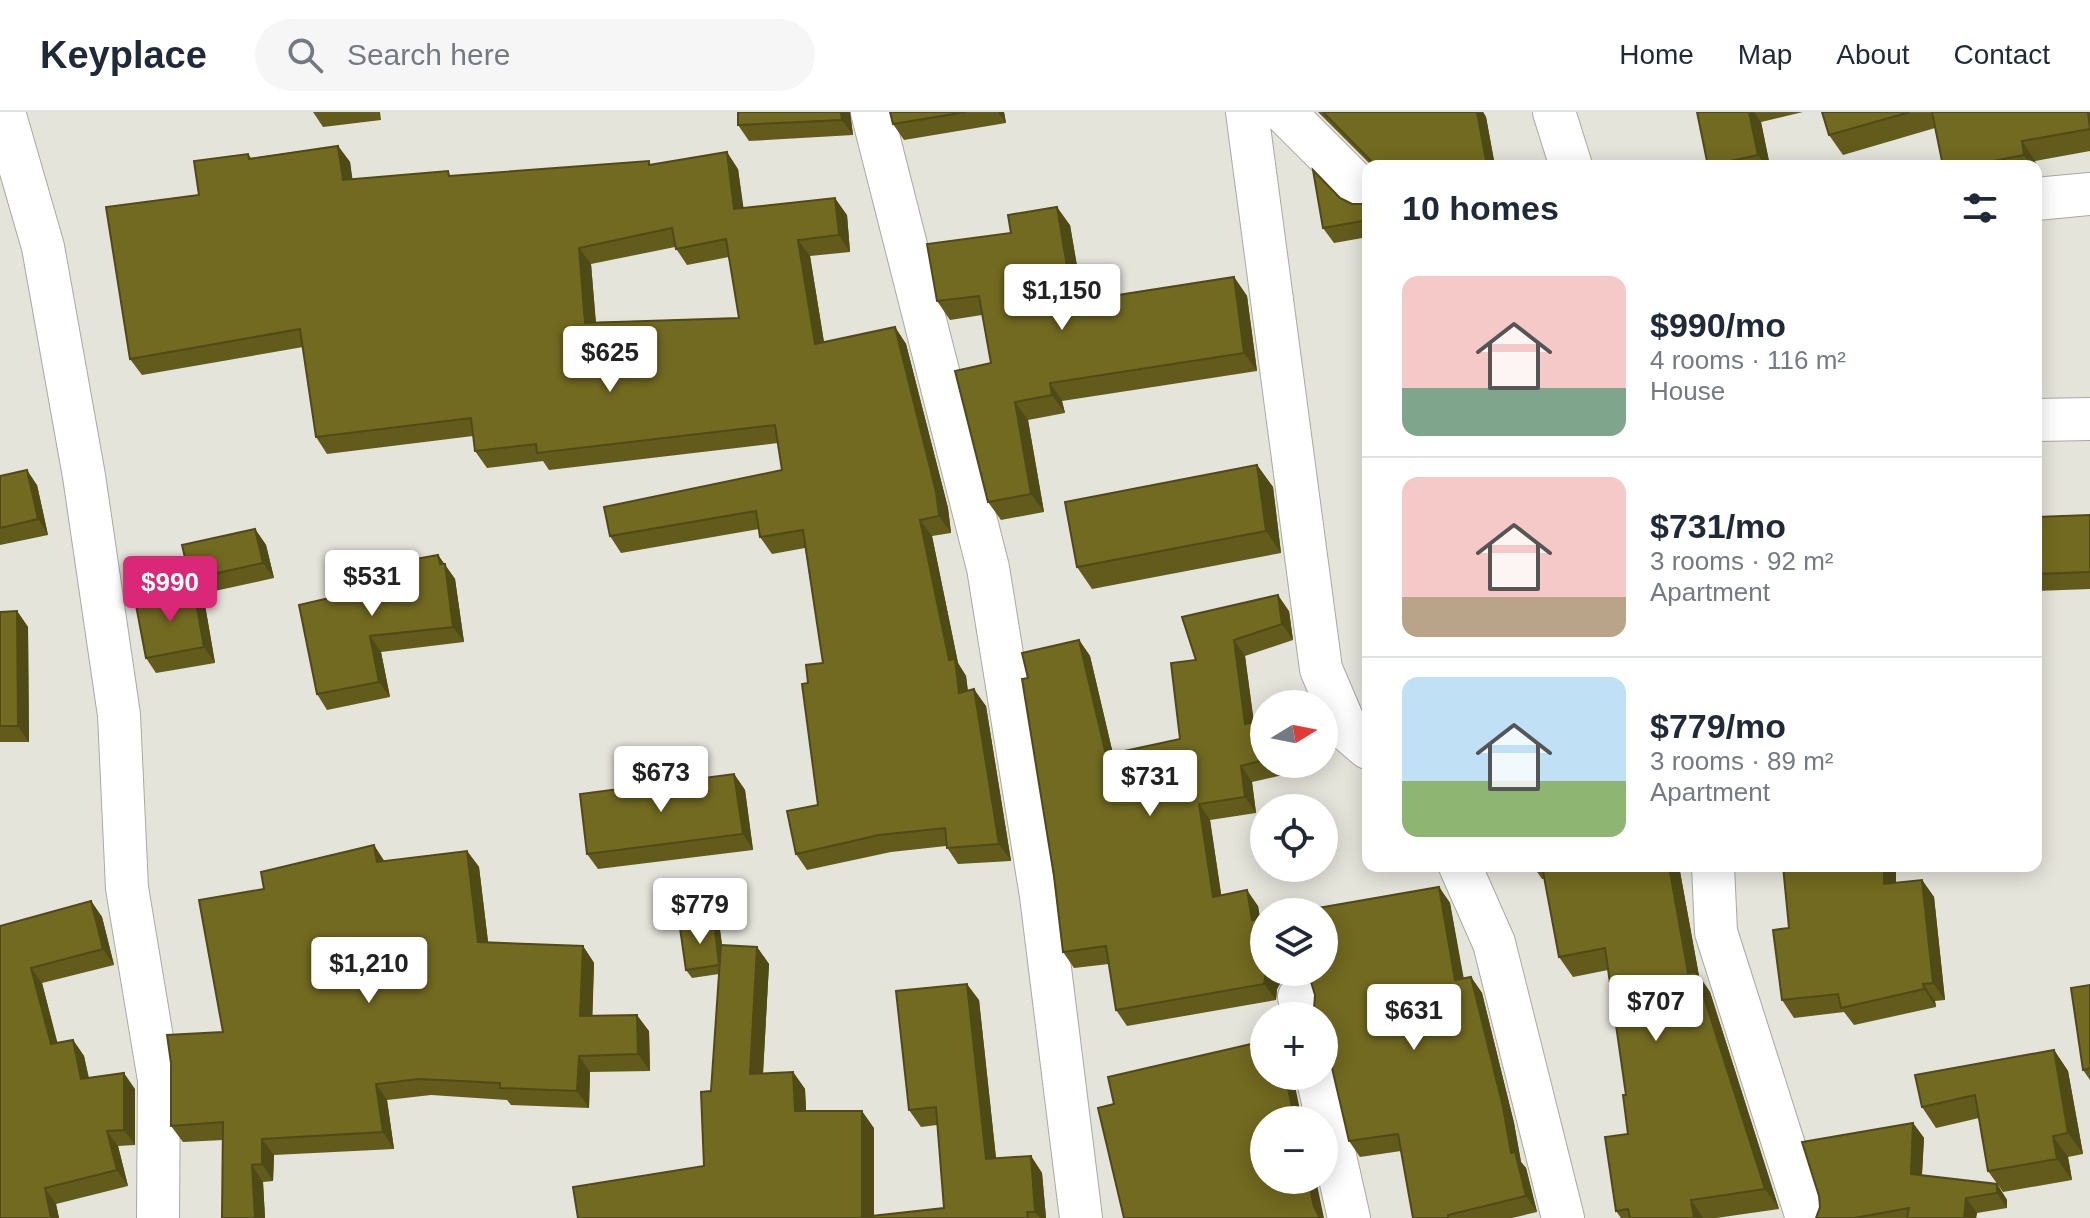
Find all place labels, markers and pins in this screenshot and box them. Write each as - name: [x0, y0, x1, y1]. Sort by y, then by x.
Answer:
- pin: $1,150: [997, 264, 1127, 332]
- pin: $625: [563, 326, 657, 394]
- pin: $531: [325, 550, 419, 618]
- pin: $990: [123, 556, 217, 624]
- pin: $673: [614, 746, 708, 814]
- pin: $731: [1103, 750, 1197, 818]
- pin: $779: [653, 878, 747, 946]
- pin: $1,210: [304, 937, 434, 1005]
- pin: $707: [1609, 975, 1703, 1043]
- pin: $631: [1367, 984, 1461, 1052]

